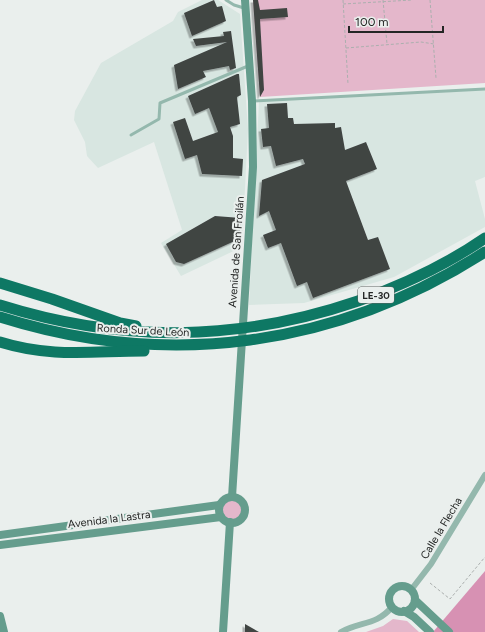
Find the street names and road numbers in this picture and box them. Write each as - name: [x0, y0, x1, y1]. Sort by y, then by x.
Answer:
- street label: Avenida de San Froilán: [226, 196, 247, 308]
- road number: LE-30: [358, 287, 394, 303]
- street label: Ronda Sur de León: [96, 322, 190, 339]
- street label: Calle la Flecha: [418, 495, 465, 562]
- street label: Avenida la Lastra: [67, 508, 151, 531]

